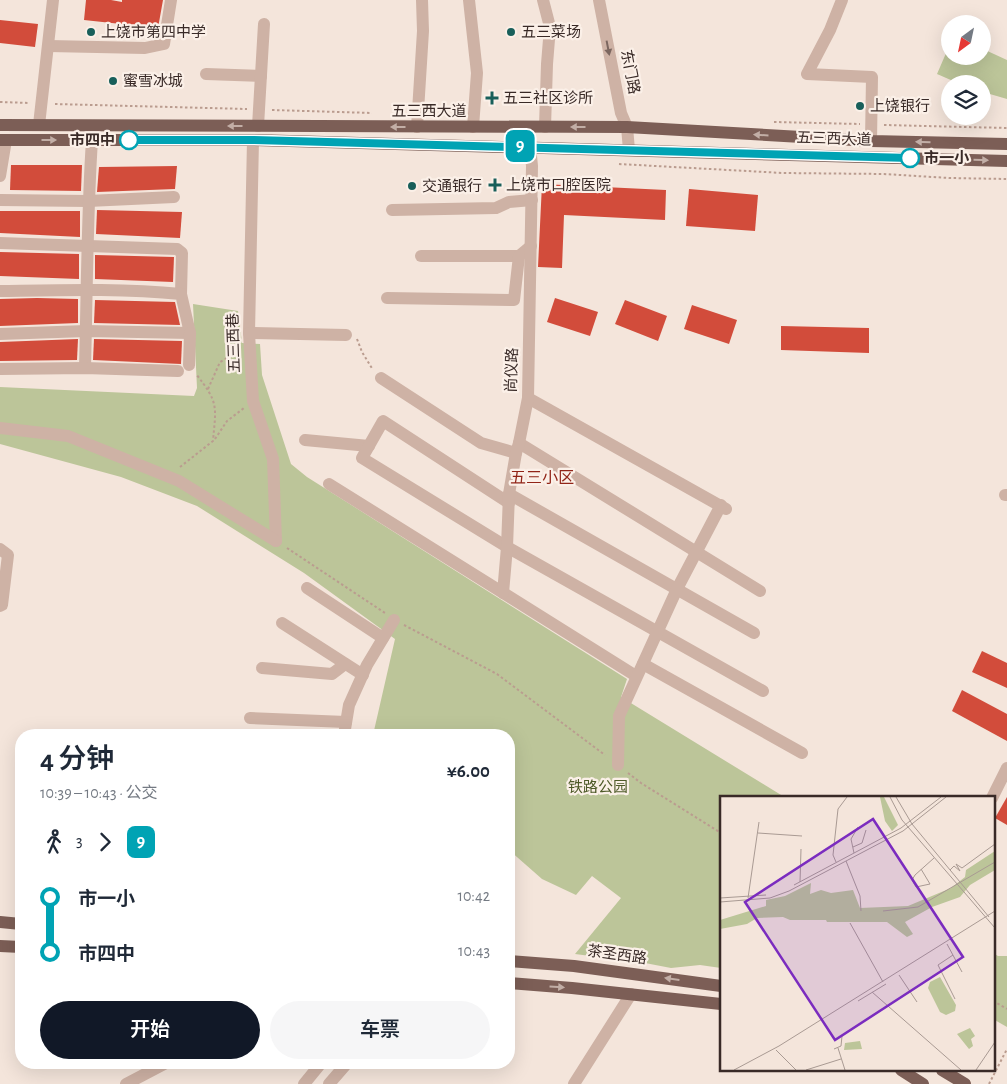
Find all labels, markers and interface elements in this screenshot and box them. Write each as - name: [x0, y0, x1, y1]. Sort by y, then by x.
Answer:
- north arrow: [941, 15, 991, 65]
- map controls: [941, 15, 991, 125]
- place label: 上饶市第四中学: [101, 24, 206, 40]
- place label: 五三菜场: [521, 24, 581, 40]
- marker: 上饶市第四中学: [85, 26, 97, 38]
- marker: 五三菜场: [505, 26, 517, 38]
- one-way arrow: [605, 40, 613, 56]
- street label: 东门路: [618, 48, 643, 96]
- place label: 蜜雪冰城: [123, 73, 183, 89]
- marker: 蜜雪冰城: [107, 75, 119, 87]
- button: layers: [941, 75, 991, 125]
- place label: 五三社区诊所: [503, 90, 593, 106]
- marker: 五三社区诊所: [485, 91, 499, 105]
- place label: 上饶银行: [870, 98, 930, 114]
- marker: 上饶银行: [854, 100, 866, 112]
- street label: 五三西大道: [391, 103, 467, 119]
- one-way arrow: [227, 122, 243, 130]
- one-way arrow: [390, 123, 406, 131]
- one-way arrow: [570, 123, 586, 131]
- street label: 五三西大道: [796, 129, 872, 148]
- marker: 市四中: [119, 130, 139, 150]
- line badge: 9: [504, 130, 536, 162]
- one-way arrow: [753, 130, 769, 138]
- place label: 市四中: [70, 132, 115, 148]
- one-way arrow: [41, 136, 57, 144]
- text: 9: [516, 137, 524, 155]
- one-way arrow: [915, 138, 931, 146]
- marker: 市一小: [900, 148, 920, 168]
- place label: 市一小: [924, 150, 970, 166]
- one-way arrow: [973, 156, 989, 164]
- place label: 上饶市口腔医院: [506, 177, 611, 193]
- place label: 交通银行: [422, 178, 482, 194]
- marker: 上饶市口腔医院: [488, 178, 502, 192]
- marker: 交通银行: [406, 180, 418, 192]
- street label: 五三西巷: [224, 313, 243, 373]
- street label: 尚仪路: [503, 347, 520, 393]
- district label: 五三小区: [510, 470, 574, 486]
- text: 4 分钟: [40, 746, 114, 774]
- text: ¥6.00: [447, 762, 490, 781]
- park label: 铁路公园: [568, 779, 628, 795]
- text: 10:39 – 10:43 · 公交: [40, 785, 157, 801]
- inset map: [720, 796, 994, 1072]
- icon: walk: [40, 828, 68, 856]
- icon: forward: [91, 828, 119, 856]
- text: 3: [76, 833, 83, 849]
- text: 9: [137, 833, 145, 851]
- text: 10:42: [457, 888, 490, 904]
- text: 市一小: [78, 890, 135, 909]
- street label: 茶圣西路: [586, 942, 648, 967]
- text: 10:43: [458, 943, 490, 959]
- text: 市四中: [78, 945, 135, 964]
- one-way arrow: [664, 975, 680, 983]
- one-way arrow: [550, 983, 566, 991]
- button: 开始: [40, 1001, 260, 1059]
- button: 车票: [270, 1001, 490, 1059]

